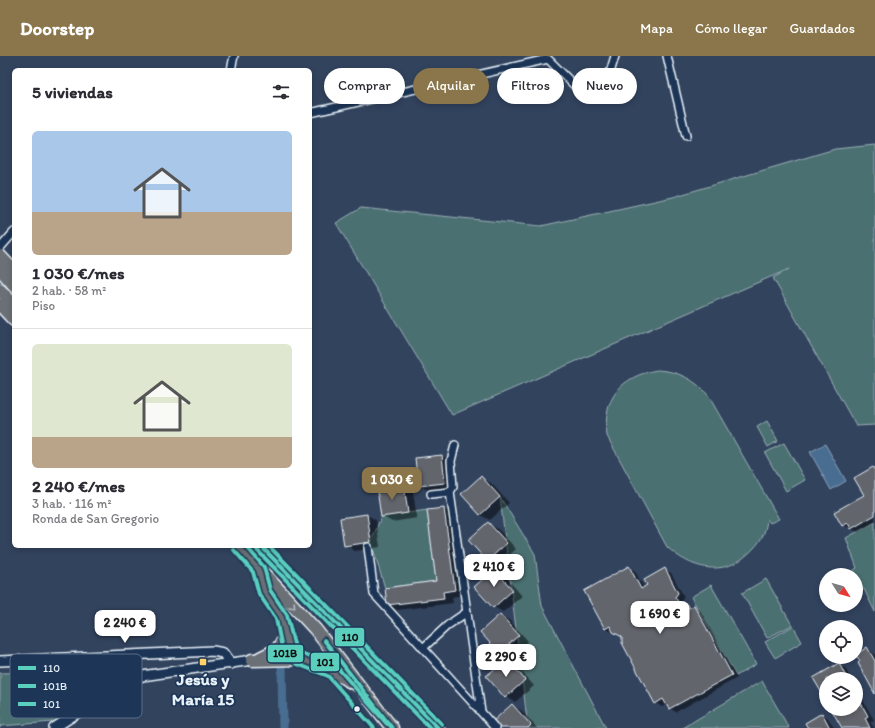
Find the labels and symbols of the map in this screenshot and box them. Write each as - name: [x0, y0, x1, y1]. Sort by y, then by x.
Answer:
- pin: 1 030 €: [355, 467, 429, 501]
- pin: 2 410 €: [457, 554, 531, 588]
- north arrow: [819, 568, 863, 612]
- one-way arrow: [288, 601, 296, 609]
- pin: 1 690 €: [623, 601, 697, 635]
- pin: 2 240 €: [88, 610, 162, 644]
- line badge: 110: [334, 627, 365, 647]
- text: 110: [342, 631, 359, 644]
- line badge: 101B: [267, 644, 304, 663]
- pin: 2 290 €: [469, 644, 543, 678]
- text: 101B: [273, 647, 297, 660]
- line badge: 101: [310, 652, 340, 672]
- legend: [10, 654, 142, 718]
- text: 101: [317, 656, 334, 669]
- marker: Jesús y María 15: [198, 657, 208, 667]
- text: 110: [43, 662, 60, 675]
- place label: Jesús y María 15: [172, 669, 234, 709]
- text: 101B: [43, 680, 67, 693]
- text: 101: [43, 698, 60, 711]
- unlabelled marker: [352, 704, 362, 714]

